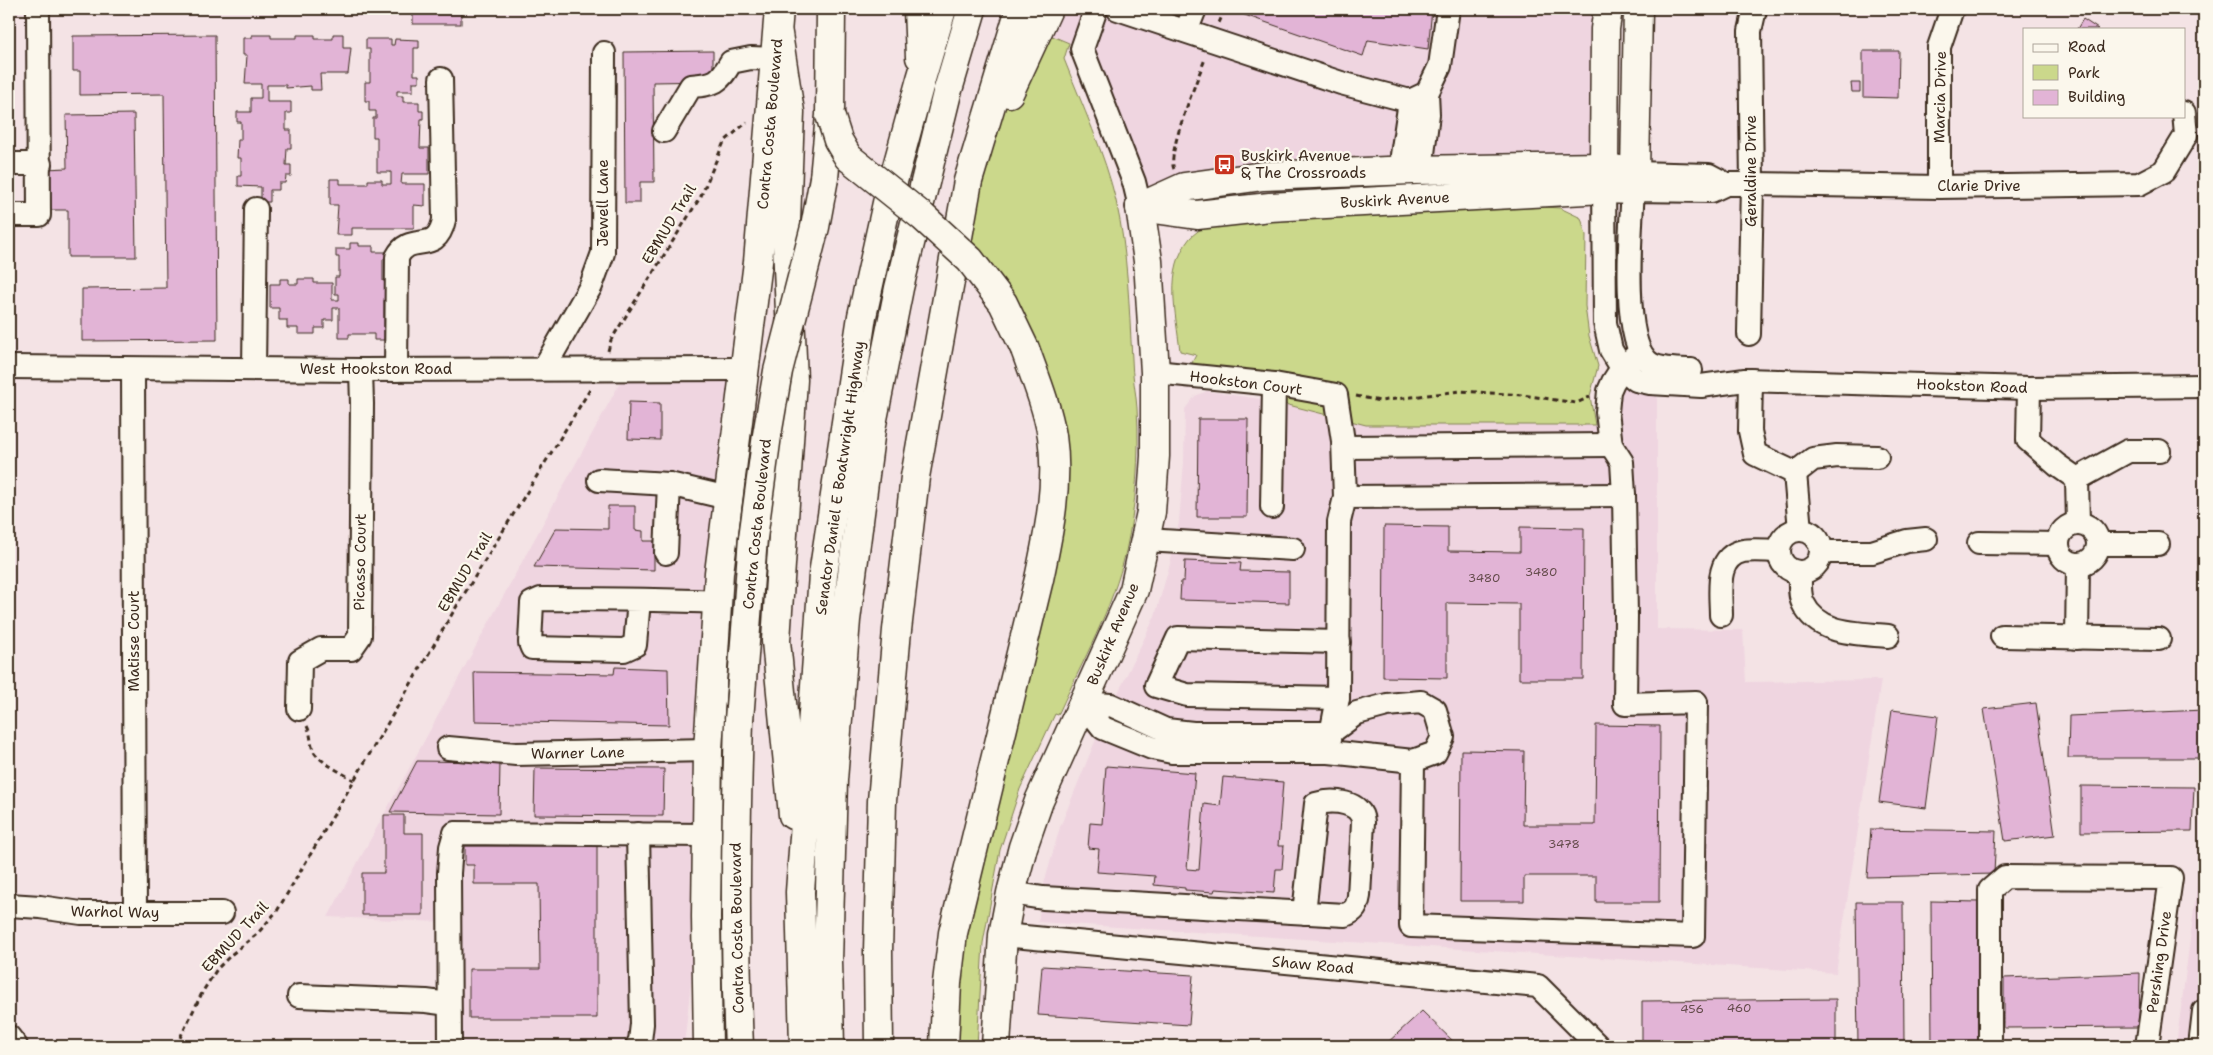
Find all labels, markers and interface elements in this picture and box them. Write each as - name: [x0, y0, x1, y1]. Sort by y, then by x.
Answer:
- legend: [2023, 28, 2186, 118]
- street label: Contra Costa Boulevard: [753, 37, 787, 210]
- text: Road: [2068, 37, 2106, 57]
- street label: Marcia Drive: [1929, 51, 1951, 143]
- text: Park: [2068, 63, 2100, 83]
- text: Building: [2068, 87, 2125, 107]
- street label: Geraldine Drive: [1741, 115, 1761, 227]
- place label: Buskirk Avenue & The Crossroads: [1241, 146, 1366, 183]
- bus stop icon: Buskirk Avenue & The Crossroads: [1213, 153, 1237, 177]
- street label: Jewell Lane: [593, 159, 613, 247]
- street label: Clarie Drive: [1937, 176, 2021, 196]
- street label: EBMUD Trail: [637, 180, 701, 268]
- street label: Buskirk Avenue: [1340, 187, 1450, 213]
- street label: Senator Daniel E Boatwright Highway: [811, 340, 869, 616]
- street label: West Hookston Road: [300, 359, 453, 379]
- street label: Hookston Court: [1188, 366, 1304, 400]
- street label: Hookston Road: [1916, 374, 2029, 398]
- street label: Contra Costa Boulevard: [738, 437, 776, 610]
- street label: Picasso Court: [349, 513, 371, 611]
- street label: EBMUD Trail: [433, 528, 497, 616]
- house number: 3480: [1525, 564, 1557, 580]
- house number: 3480: [1468, 570, 1500, 586]
- street label: Buskirk Avenue: [1082, 580, 1144, 688]
- street label: Matisse Court: [124, 590, 144, 692]
- street label: Warner Lane: [531, 742, 625, 764]
- house number: 3478: [1548, 836, 1580, 852]
- street label: Contra Costa Boulevard: [725, 842, 748, 1014]
- street label: EBMUD Trail: [197, 897, 273, 977]
- street label: Warhol Way: [70, 901, 160, 923]
- street label: Pershing Drive: [2142, 909, 2176, 1015]
- street label: Shaw Road: [1271, 951, 1355, 979]
- house number: 460: [1727, 1000, 1751, 1016]
- house number: 456: [1680, 1001, 1704, 1017]

